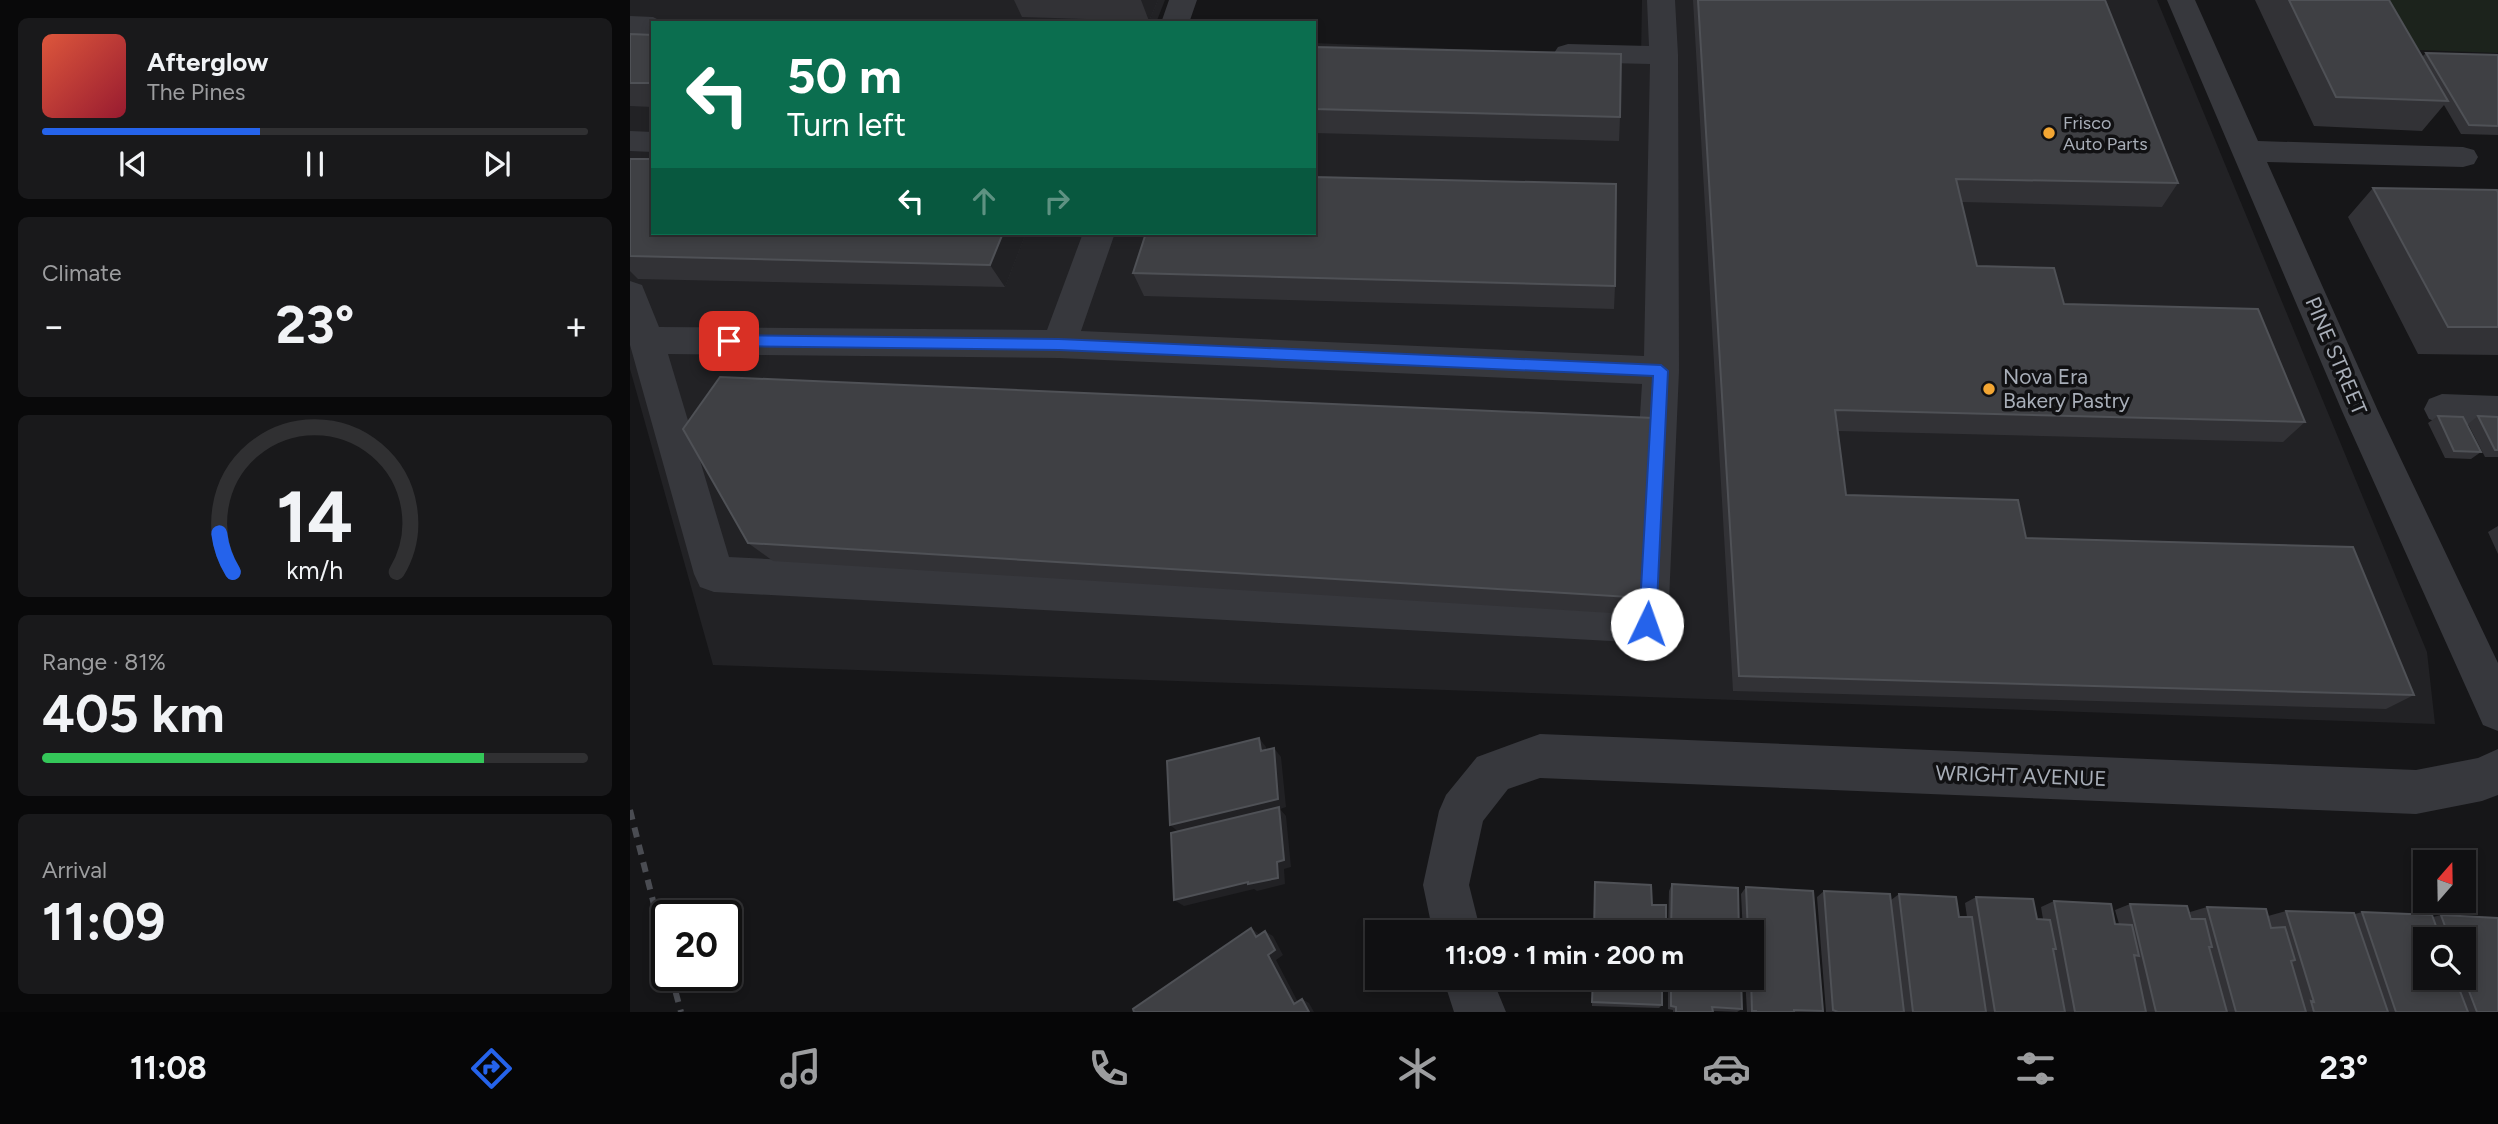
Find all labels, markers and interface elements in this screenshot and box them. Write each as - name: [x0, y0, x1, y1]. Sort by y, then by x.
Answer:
- text: Afterglow: [147, 46, 269, 78]
- text: 50 m: [787, 46, 902, 105]
- icon: left: [672, 49, 763, 140]
- text: The Pines: [147, 78, 246, 106]
- text: Turn left: [787, 106, 906, 144]
- place label: Frisco Auto Parts: [2063, 112, 2148, 155]
- marker: Frisco Auto Parts: [2041, 125, 2057, 141]
- icon: previous: [114, 145, 152, 183]
- icon: pause: [296, 145, 334, 183]
- icon: next: [478, 145, 516, 183]
- icon: left: [892, 182, 930, 220]
- icon: ahead: [965, 182, 1003, 220]
- icon: right: [1038, 182, 1076, 220]
- text: Climate: [42, 259, 121, 287]
- street label: PINE STREET: [2300, 293, 2373, 419]
- text: 23°: [276, 294, 354, 356]
- text: −: [42, 303, 66, 349]
- text: +: [564, 303, 588, 349]
- pin: [699, 311, 759, 371]
- icon: arrive: [710, 322, 748, 360]
- place label: Nova Era Bakery Pastry: [2003, 364, 2130, 413]
- marker: Nova Era Bakery Pastry: [1981, 381, 1997, 397]
- text: 14: [277, 473, 353, 560]
- text: km/h: [286, 555, 344, 585]
- position arrow: [1610, 587, 1684, 661]
- text: Range · 81%: [42, 648, 166, 676]
- text: 405 km: [42, 683, 225, 745]
- street label: WRIGHT AVENUE: [1935, 760, 2107, 791]
- north arrow: [2413, 850, 2476, 914]
- map controls: [2413, 850, 2476, 990]
- text: Arrival: [42, 856, 107, 884]
- text: 11:09: [42, 891, 165, 953]
- speed limit sign: 20: [651, 900, 742, 991]
- button: search: [2413, 927, 2476, 990]
- text: 11:09 · 1 min · 200 m: [1445, 939, 1684, 971]
- icon: directions: [467, 1044, 516, 1093]
- icon: music: [776, 1044, 825, 1093]
- icon: phone: [1084, 1044, 1133, 1093]
- icon: climate: [1393, 1044, 1442, 1093]
- icon: car: [1702, 1044, 1751, 1093]
- icon: filters: [2011, 1044, 2060, 1093]
- text: 11:08: [130, 1049, 207, 1087]
- text: 23°: [2320, 1049, 2368, 1087]

